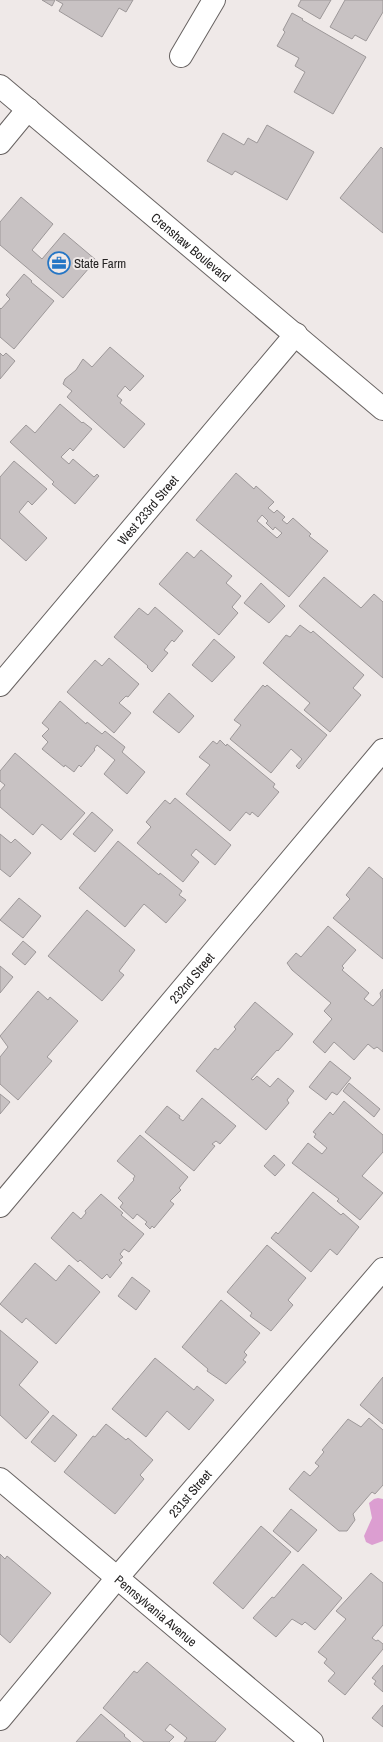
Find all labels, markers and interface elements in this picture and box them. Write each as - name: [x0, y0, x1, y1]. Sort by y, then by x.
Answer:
- street label: Crenshaw Boulevard: [148, 209, 235, 286]
- office icon: State Farm: [46, 250, 72, 276]
- place label: State Farm: [74, 255, 126, 272]
- street label: West 233rd Street: [113, 472, 182, 548]
- street label: 232nd Street: [165, 949, 218, 1007]
- street label: 231st Street: [165, 1466, 215, 1521]
- street label: Pennsylvania Avenue: [111, 1571, 201, 1650]

